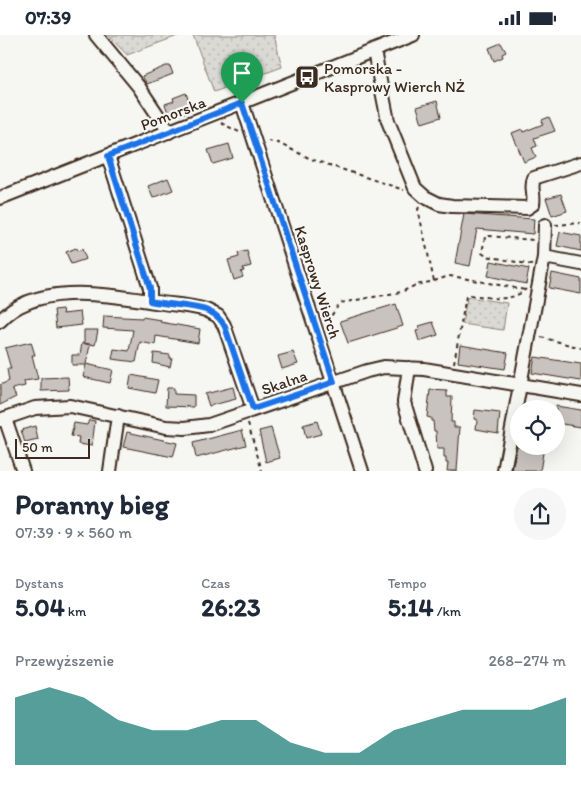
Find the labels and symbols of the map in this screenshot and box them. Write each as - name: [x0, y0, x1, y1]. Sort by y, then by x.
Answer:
- pin: [221, 52, 263, 103]
- place label: Pomorska - Kasprowy Wierch NŻ: [324, 59, 465, 96]
- bus stop icon: Pomorska - Kasprowy Wierch NŻ: [294, 64, 320, 90]
- street label: Pomorska: [138, 92, 209, 135]
- street label: Kasprowy Wierch: [290, 223, 345, 341]
- street label: Skalna: [259, 366, 310, 399]
- scale bar: [15, 436, 90, 459]

